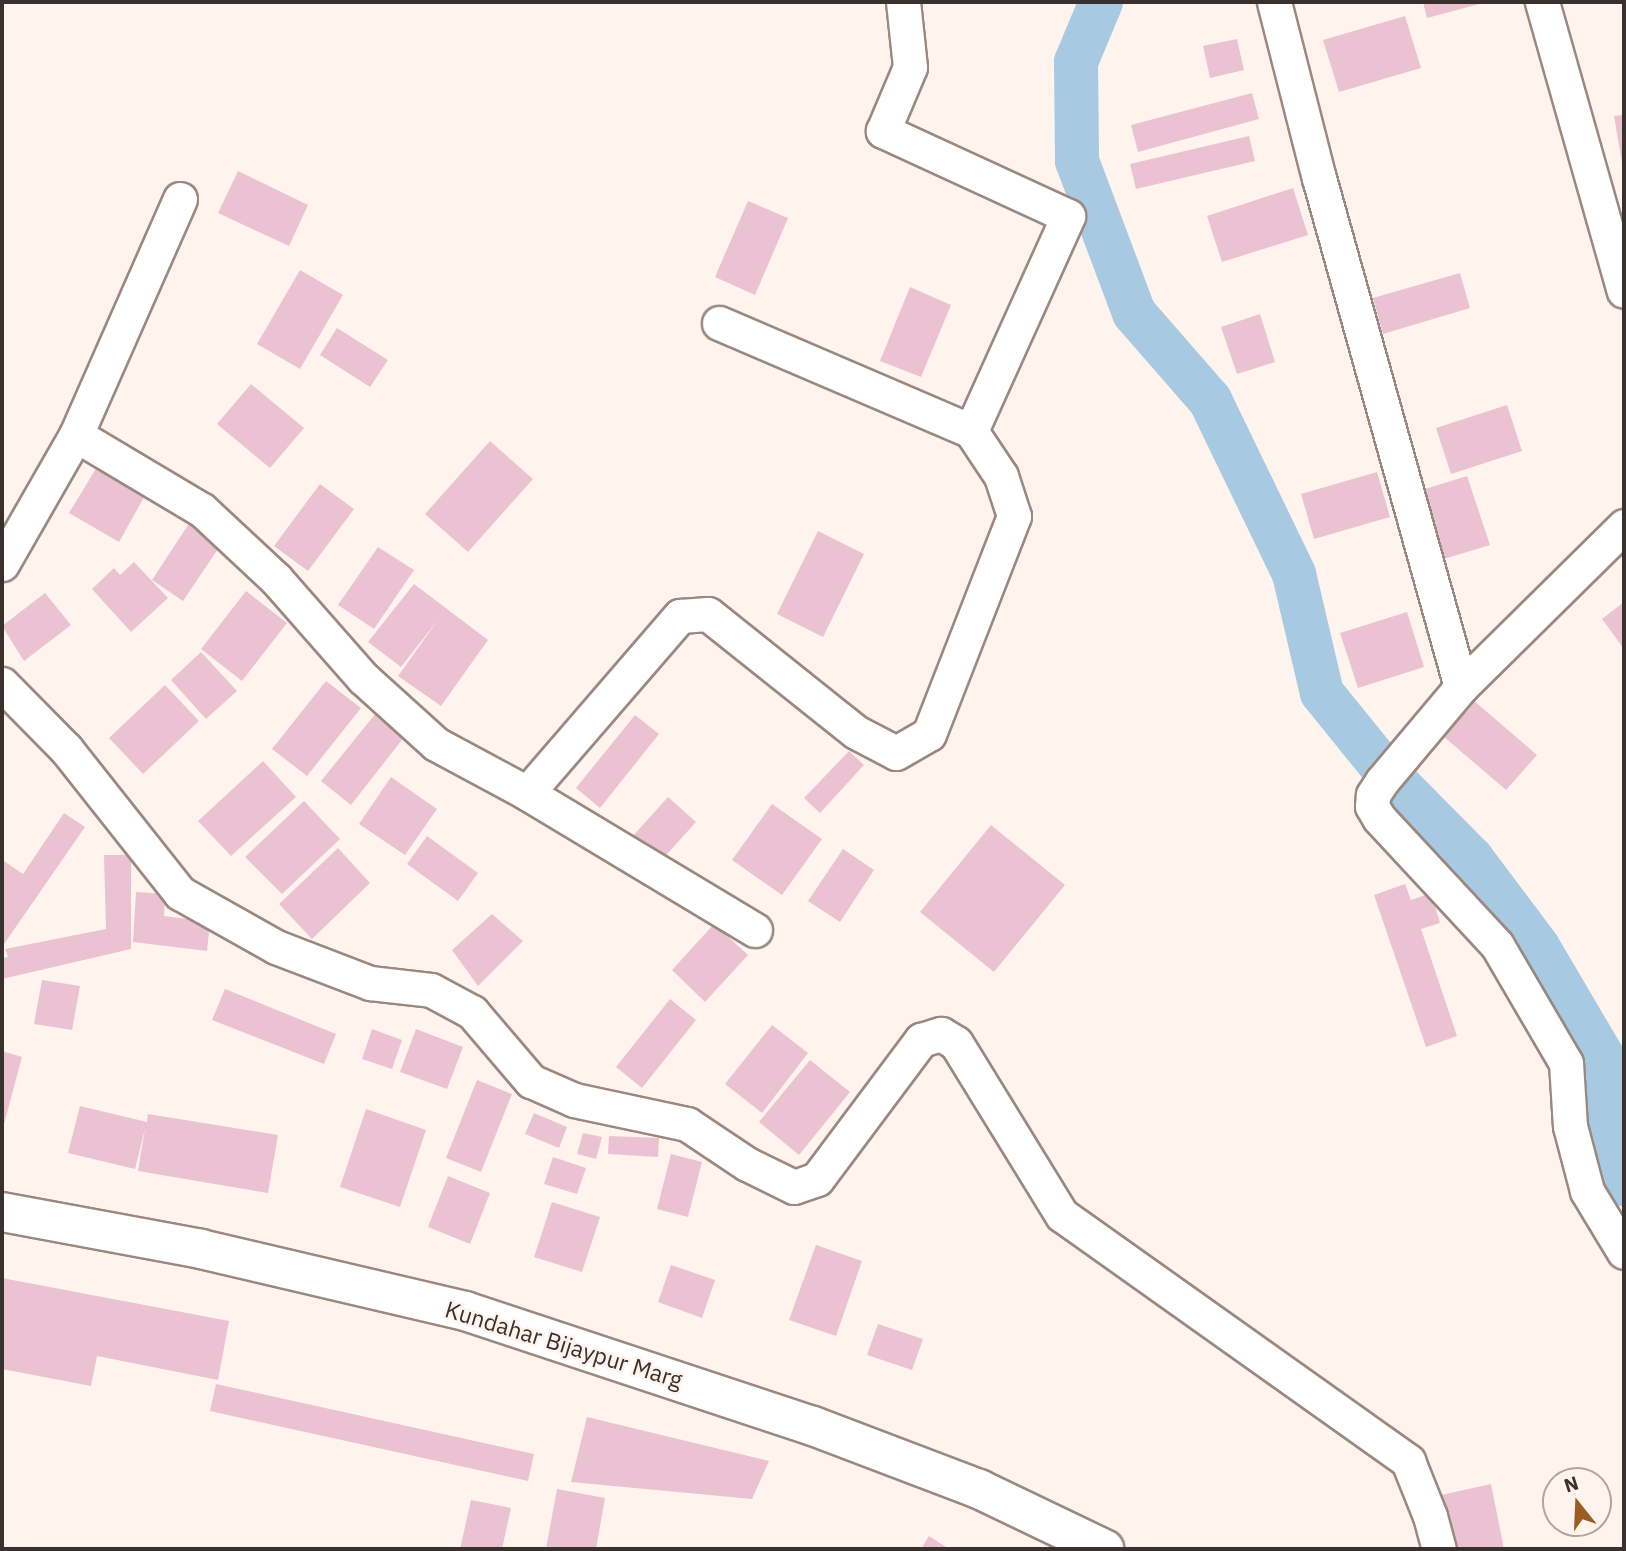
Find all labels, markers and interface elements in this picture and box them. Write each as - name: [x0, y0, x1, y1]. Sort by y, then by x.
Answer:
- street label: Kundahar Bijaypur Marg: [442, 1295, 686, 1393]
- north arrow: [1542, 1467, 1612, 1537]
- text: N: [1561, 1470, 1581, 1497]

